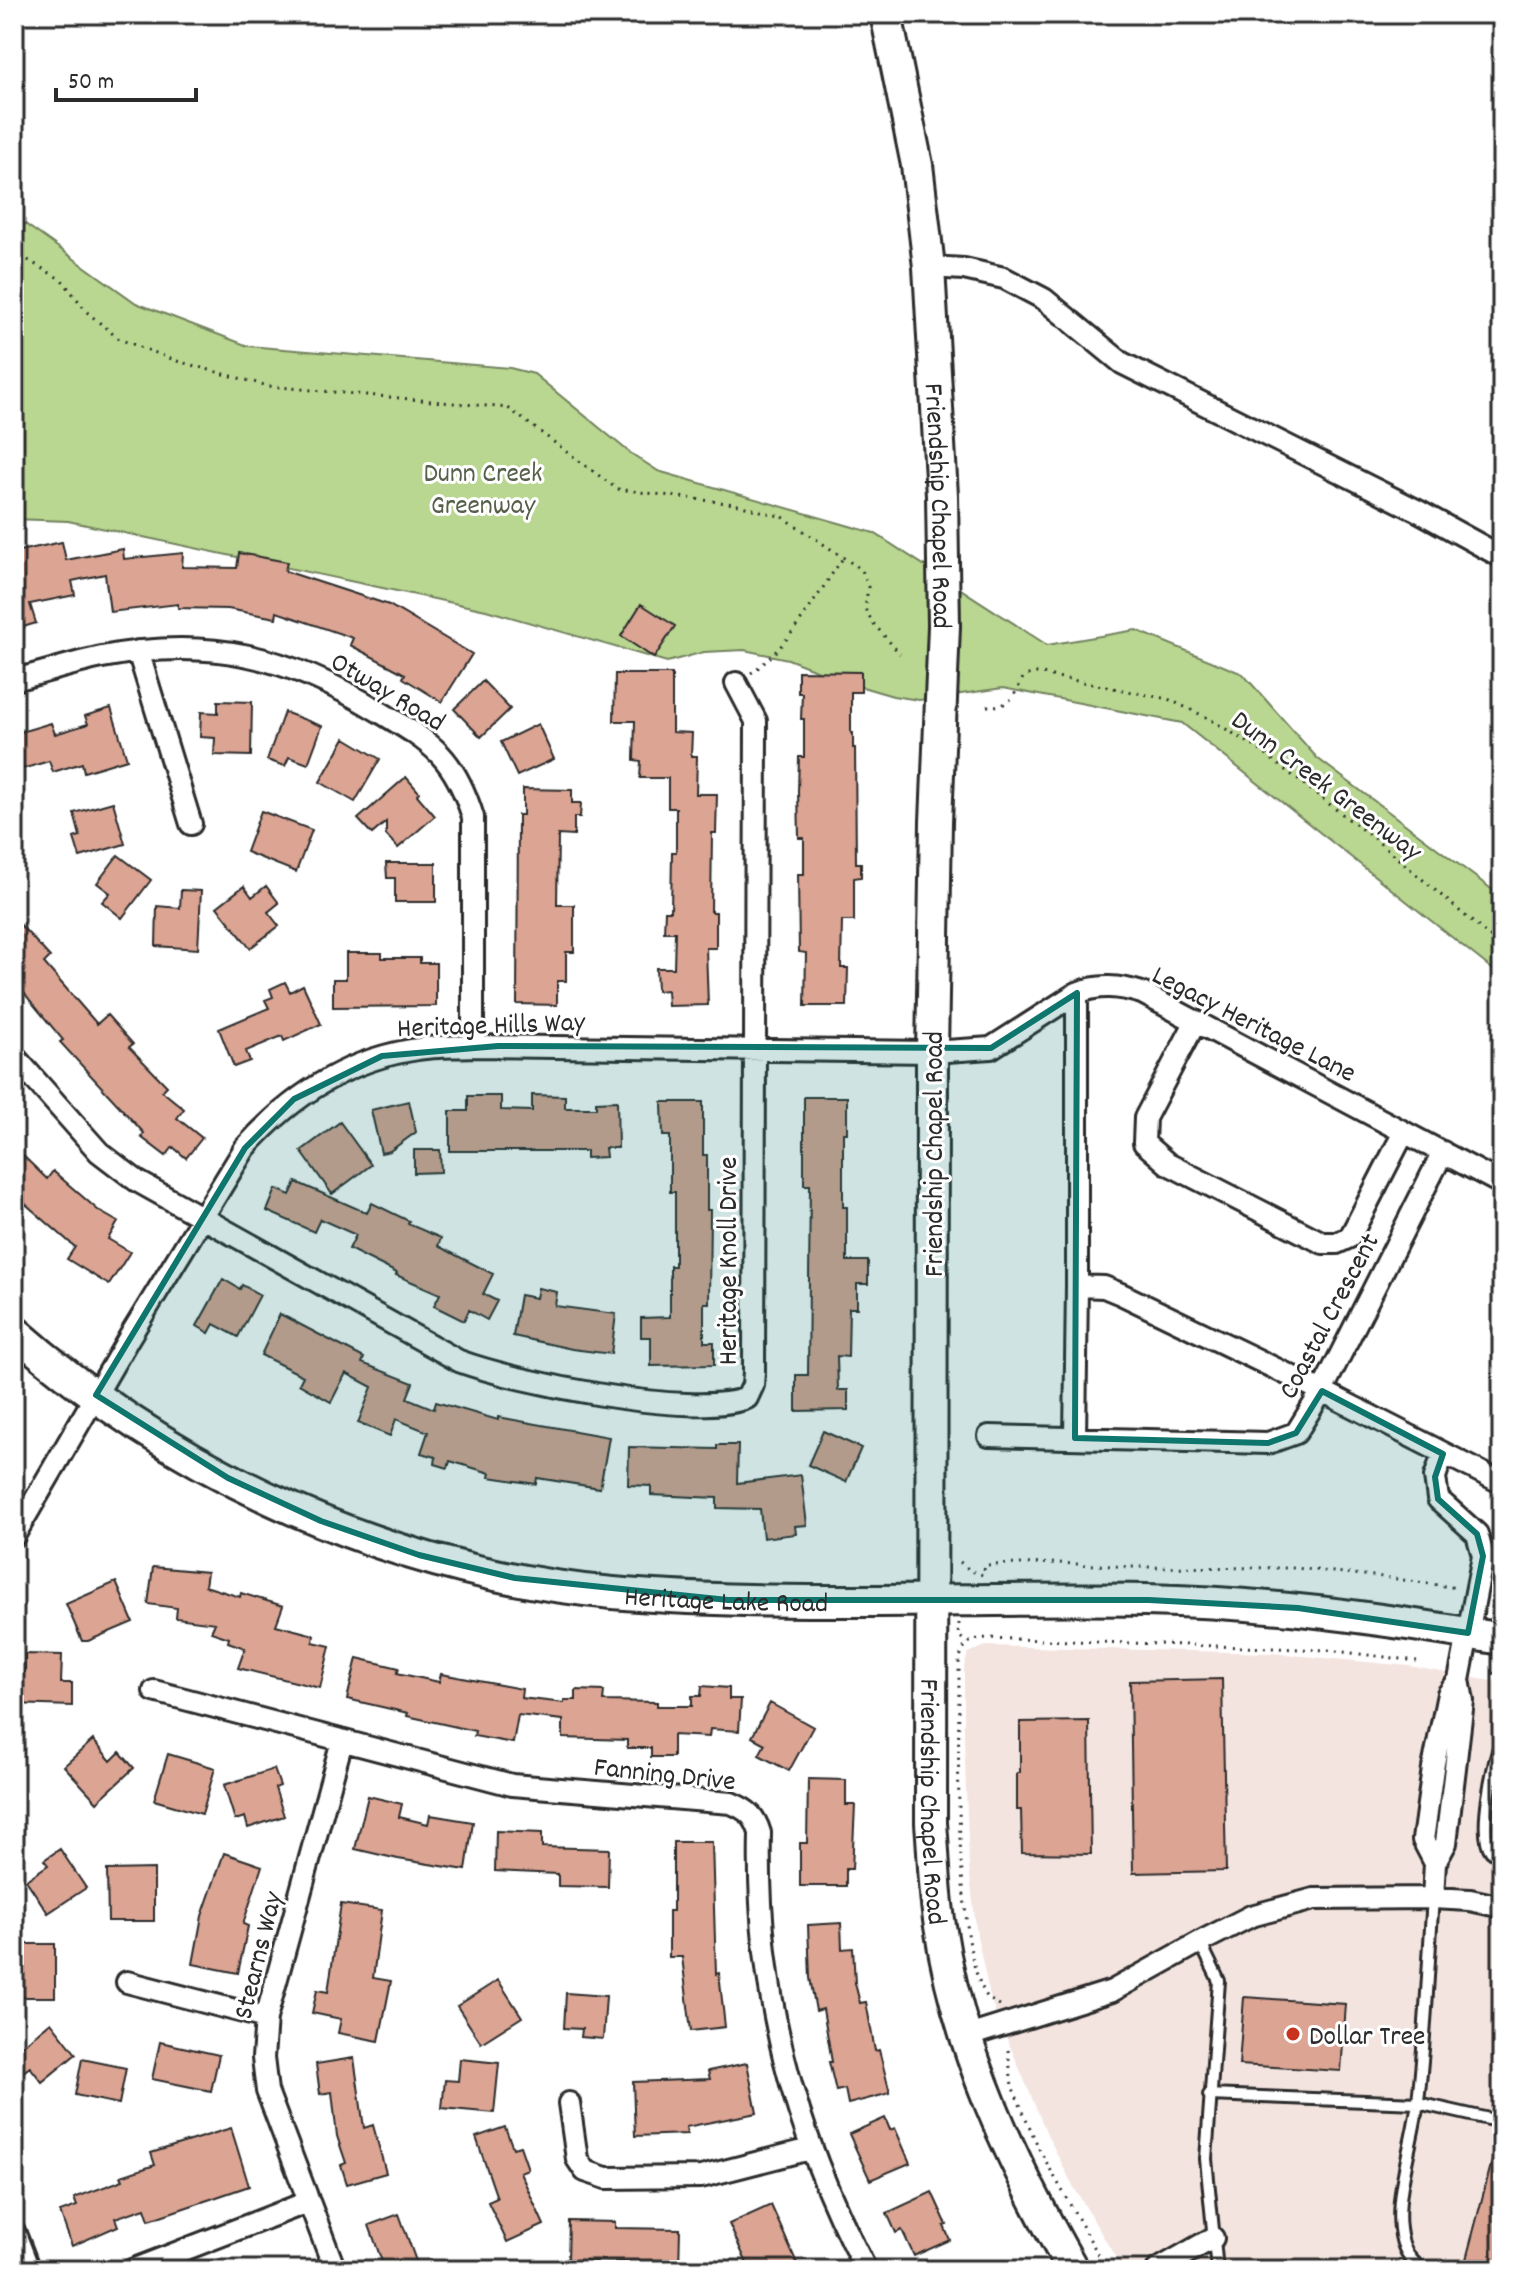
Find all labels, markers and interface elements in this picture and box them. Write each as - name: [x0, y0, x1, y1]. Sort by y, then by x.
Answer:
- scale bar: [56, 52, 196, 102]
- text: 50 m: [68, 66, 114, 100]
- street label: Friendship Chapel Road: [911, 382, 959, 629]
- park label: Dunn Creek Greenway: [423, 456, 543, 528]
- street label: Otway Road: [321, 644, 451, 744]
- street label: Dunn Creek Greenway: [1221, 703, 1429, 874]
- street label: Legacy Heritage Lane: [1144, 958, 1362, 1095]
- street label: Heritage Hills Way: [396, 1005, 587, 1051]
- street label: Friendship Chapel Road: [917, 1031, 957, 1277]
- street label: Heritage Knoll Drive: [711, 1157, 751, 1365]
- street label: Coastal Crescent: [1271, 1227, 1392, 1407]
- street label: Heritage Lake Road: [623, 1579, 828, 1626]
- street label: Friendship Chapel Road: [906, 1679, 954, 1928]
- street label: Fanning Drive: [592, 1750, 737, 1804]
- street label: Stearns Way: [226, 1888, 296, 2024]
- place label: Dollar Tree: [1309, 2019, 1425, 2059]
- marker: Dollar Tree: [1284, 2025, 1302, 2043]

